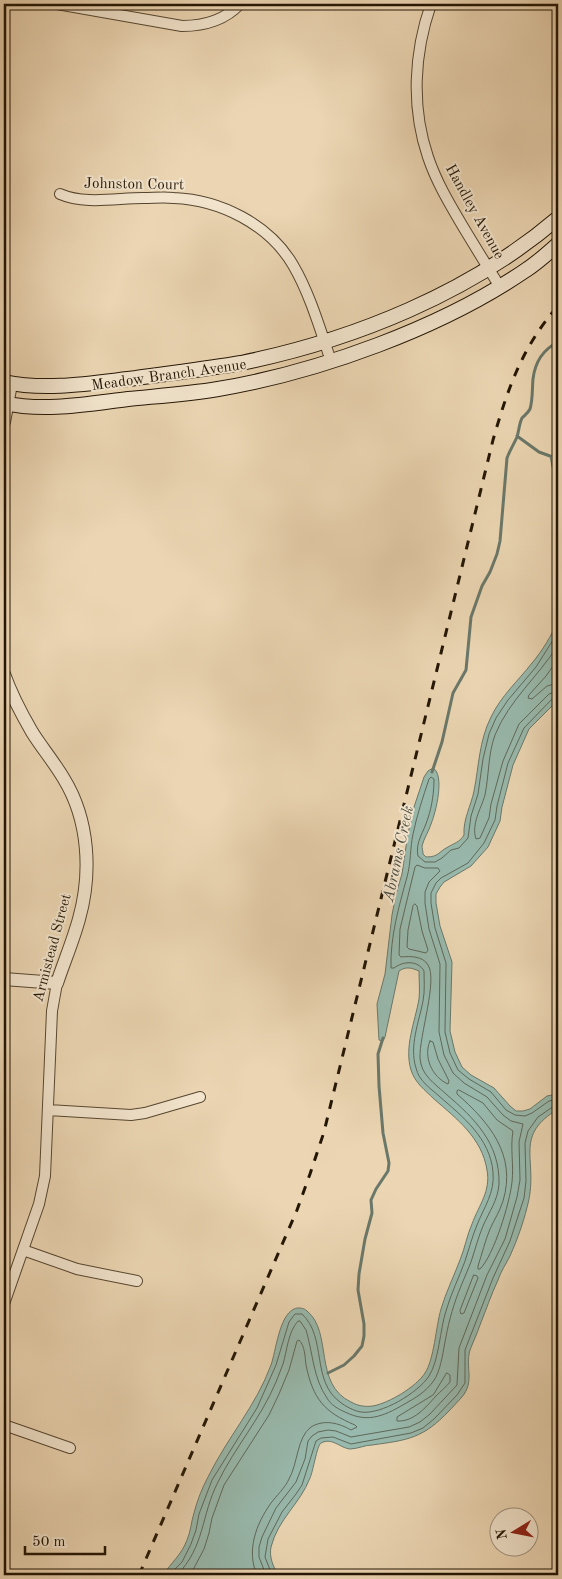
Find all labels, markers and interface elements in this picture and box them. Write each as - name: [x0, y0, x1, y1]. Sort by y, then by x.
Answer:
- street label: Handley Avenue: [442, 162, 506, 262]
- street label: Johnston Court: [84, 177, 184, 193]
- street label: Meadow Branch Avenue: [91, 358, 248, 394]
- water label: Abrams Creek: [381, 805, 417, 904]
- street label: Armistead Street: [31, 892, 75, 1004]
- north arrow: [490, 1506, 540, 1556]
- scale bar: [25, 1524, 105, 1556]
- text: N: [494, 1527, 510, 1541]
- text: 50 m: [32, 1535, 66, 1550]

